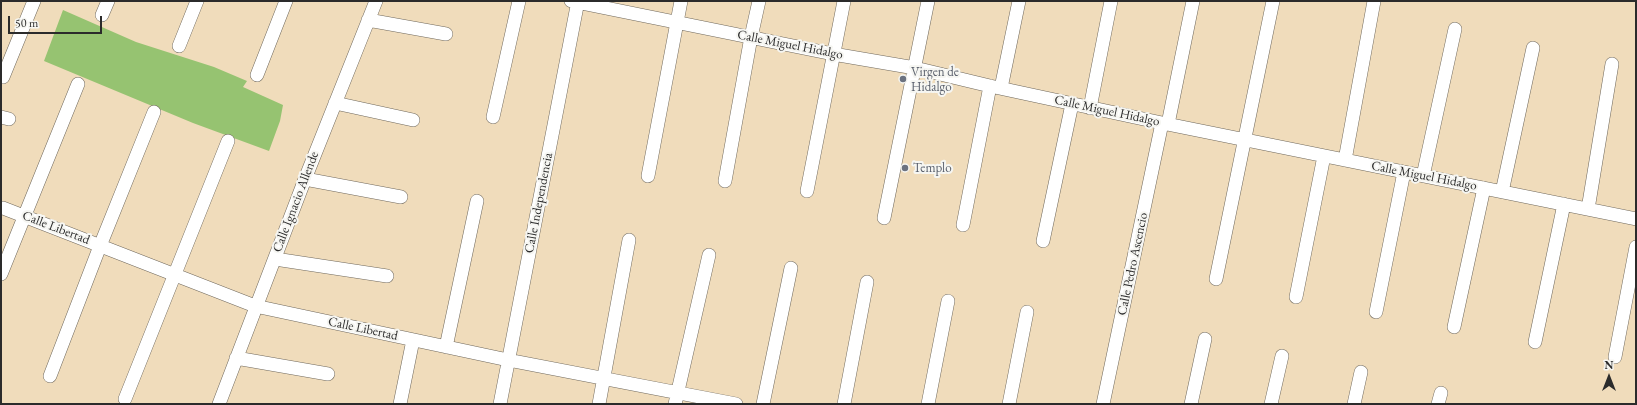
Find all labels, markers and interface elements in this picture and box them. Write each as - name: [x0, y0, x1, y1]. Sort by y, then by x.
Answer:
- scale bar: [10, 8, 104, 34]
- text: 50 m: [15, 15, 38, 31]
- street label: Calle Miguel Hidalgo: [736, 27, 844, 63]
- place label: Virgen de Hidalgo: [911, 64, 959, 95]
- marker: Virgen de Hidalgo: [898, 74, 908, 84]
- street label: Calle Miguel Hidalgo: [1053, 92, 1161, 130]
- street label: Calle Ignacio Allende: [270, 149, 322, 255]
- street label: Calle Independencia: [522, 151, 556, 255]
- street label: Calle Miguel Hidalgo: [1370, 158, 1478, 194]
- place label: Templo: [913, 160, 952, 176]
- marker: Templo: [900, 163, 910, 173]
- street label: Calle Libertad: [20, 208, 92, 248]
- street label: Calle Pedro Ascencio: [1114, 211, 1152, 317]
- street label: Calle Libertad: [327, 314, 399, 344]
- north arrow: [1589, 357, 1629, 397]
- text: N: [1605, 358, 1613, 372]

